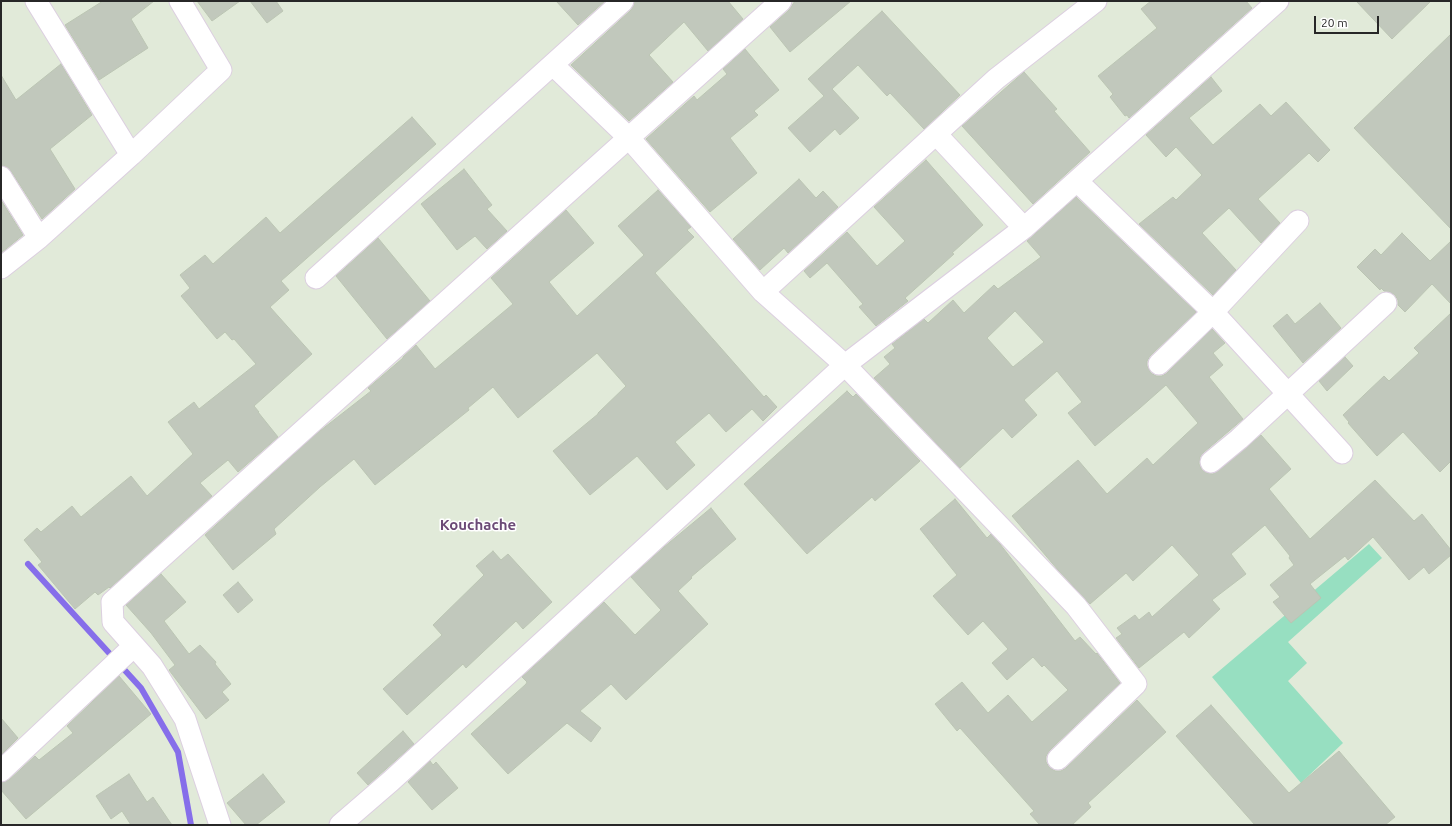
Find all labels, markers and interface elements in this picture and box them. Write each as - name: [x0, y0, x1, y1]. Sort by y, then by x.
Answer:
- scale bar: [1316, 8, 1381, 34]
- text: 20 m: [1321, 16, 1348, 29]
- district label: Kouchache: [440, 516, 516, 534]

